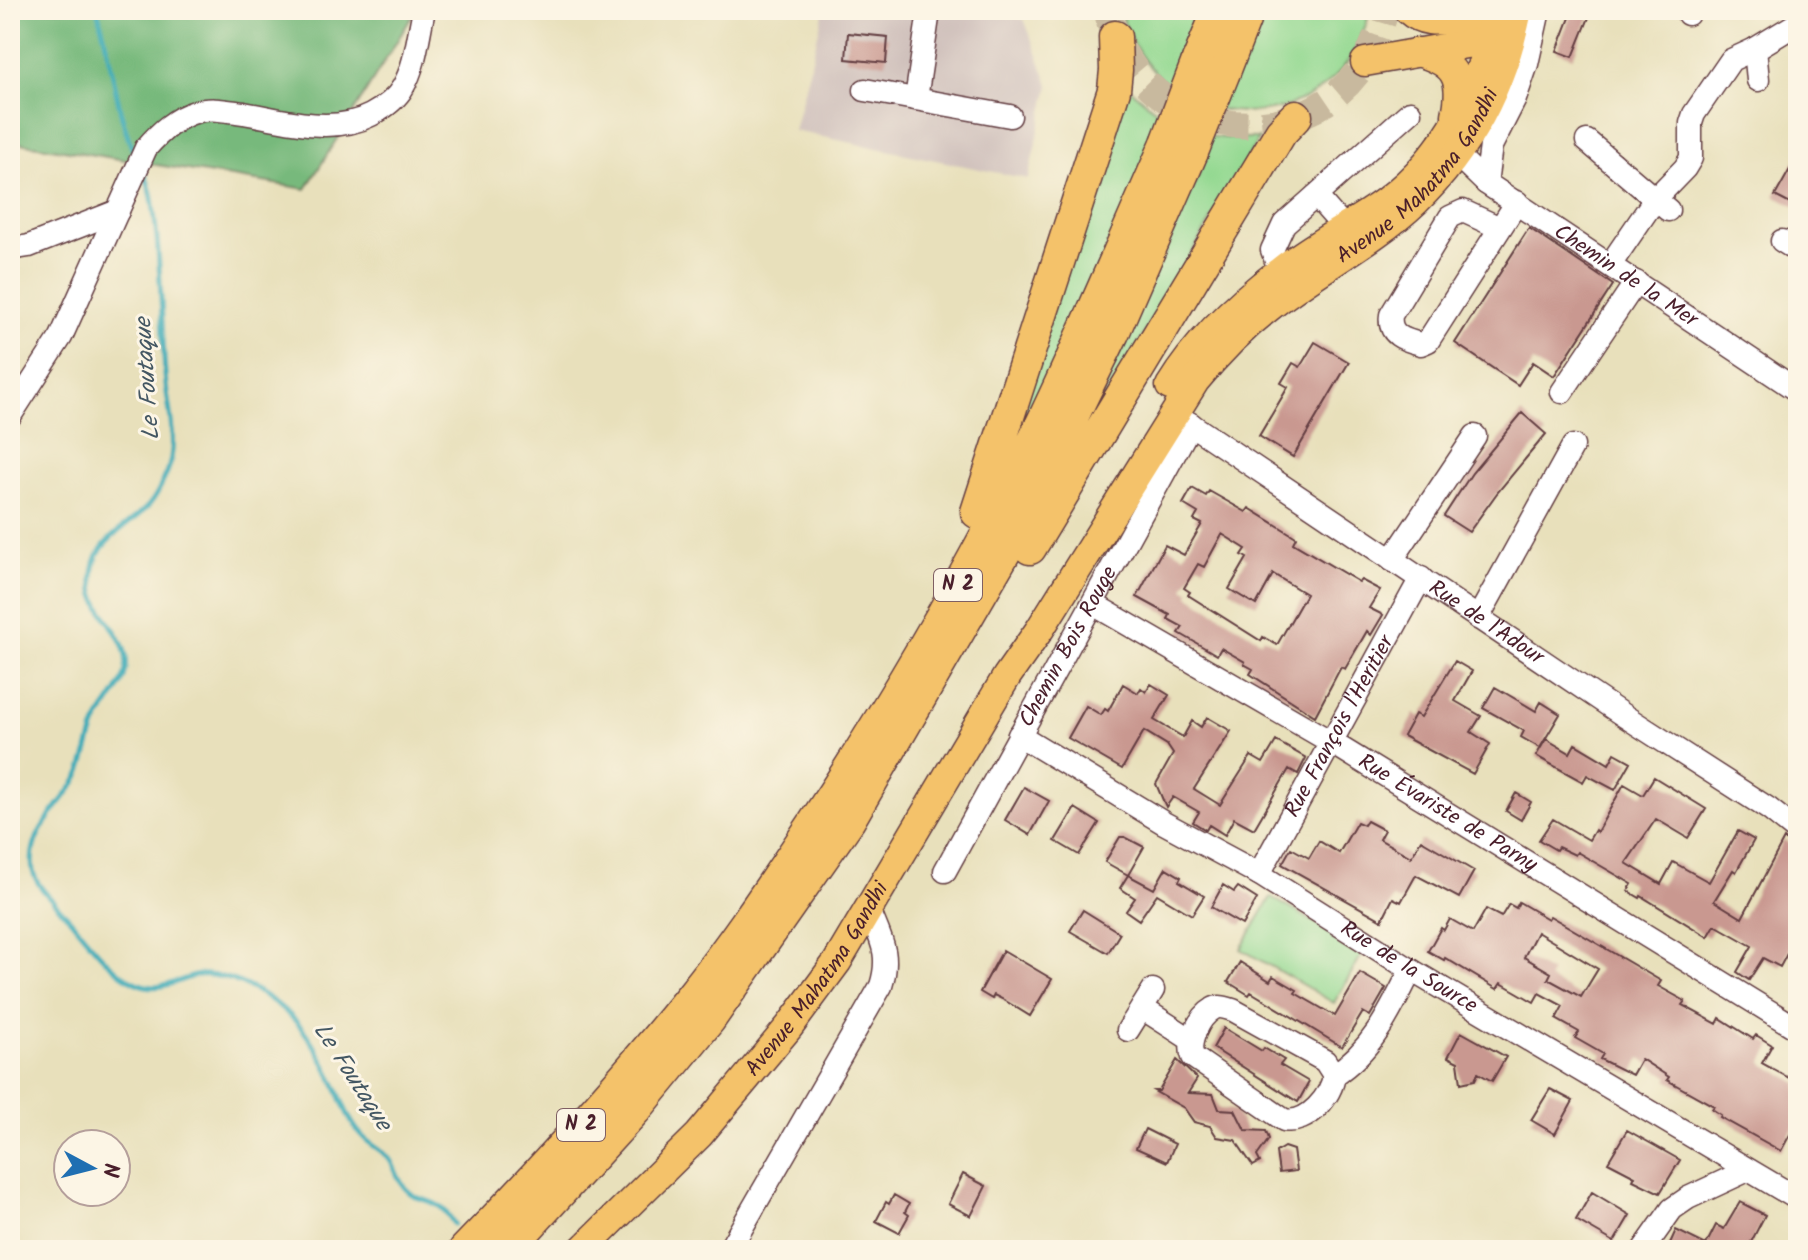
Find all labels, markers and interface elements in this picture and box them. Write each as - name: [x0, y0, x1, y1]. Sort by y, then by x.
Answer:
- street label: Avenue Mahatma Gandhi: [1329, 82, 1509, 273]
- street label: Chemin de la Mer: [1546, 215, 1706, 338]
- water label: Le Foutaque: [124, 314, 172, 442]
- street label: Chemin Bois Rouge: [1010, 560, 1127, 734]
- road number: N 2: [934, 569, 982, 601]
- street label: Rue de l'Adour: [1421, 571, 1552, 675]
- street label: Rue François l'Heritier: [1276, 628, 1405, 824]
- street label: Rue Évariste de Parny: [1351, 745, 1545, 883]
- street label: Avenue Mahatma Gandhi: [737, 874, 899, 1085]
- street label: Rue de la Source: [1333, 912, 1484, 1023]
- water label: Le Foutaque: [302, 1015, 403, 1141]
- road number: N 2: [557, 1109, 605, 1141]
- north arrow: [52, 1128, 132, 1208]
- text: N: [91, 1161, 128, 1179]

